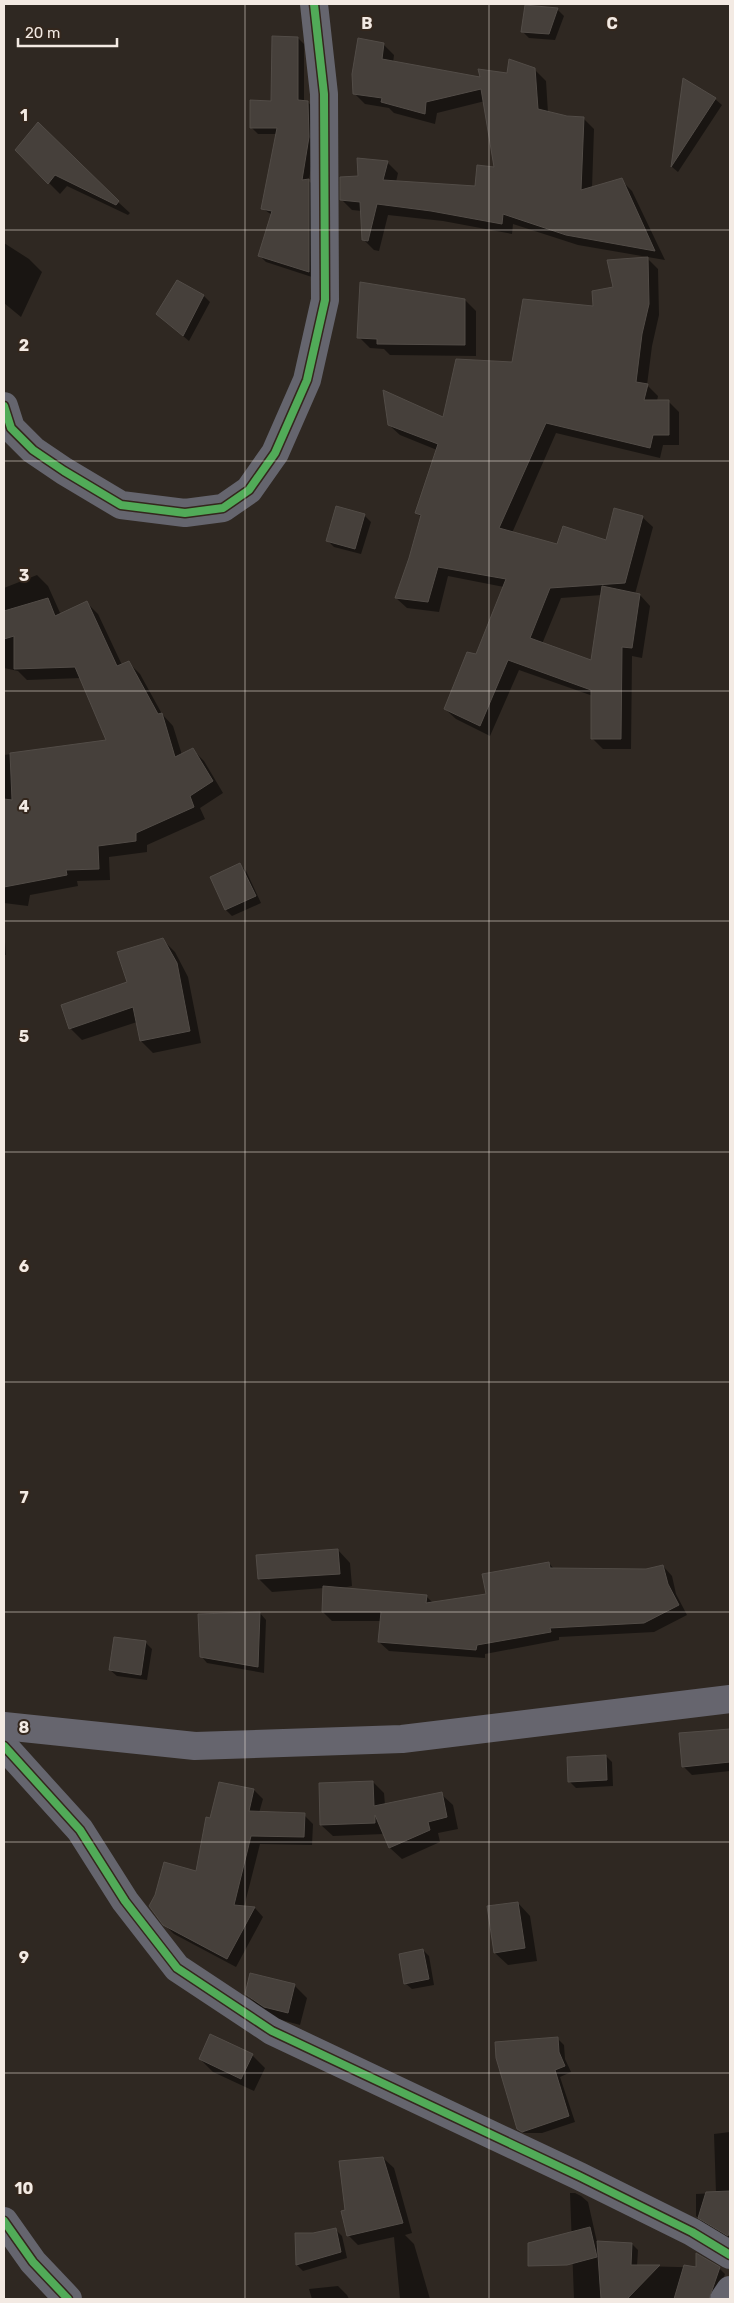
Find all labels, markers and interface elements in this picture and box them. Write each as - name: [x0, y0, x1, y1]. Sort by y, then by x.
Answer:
- text: B: [361, 14, 373, 33]
- text: C: [606, 14, 618, 33]
- scale bar: [18, 15, 116, 47]
- text: 20 m: [25, 24, 60, 42]
- text: 1: [20, 106, 28, 125]
- text: 2: [19, 336, 29, 355]
- text: 3: [19, 566, 29, 585]
- text: 4: [19, 797, 30, 816]
- text: 5: [19, 1027, 29, 1046]
- text: 6: [19, 1257, 29, 1276]
- text: 7: [19, 1488, 29, 1507]
- text: 8: [19, 1718, 30, 1737]
- text: 9: [19, 1948, 29, 1967]
- text: 10: [15, 2179, 34, 2198]

